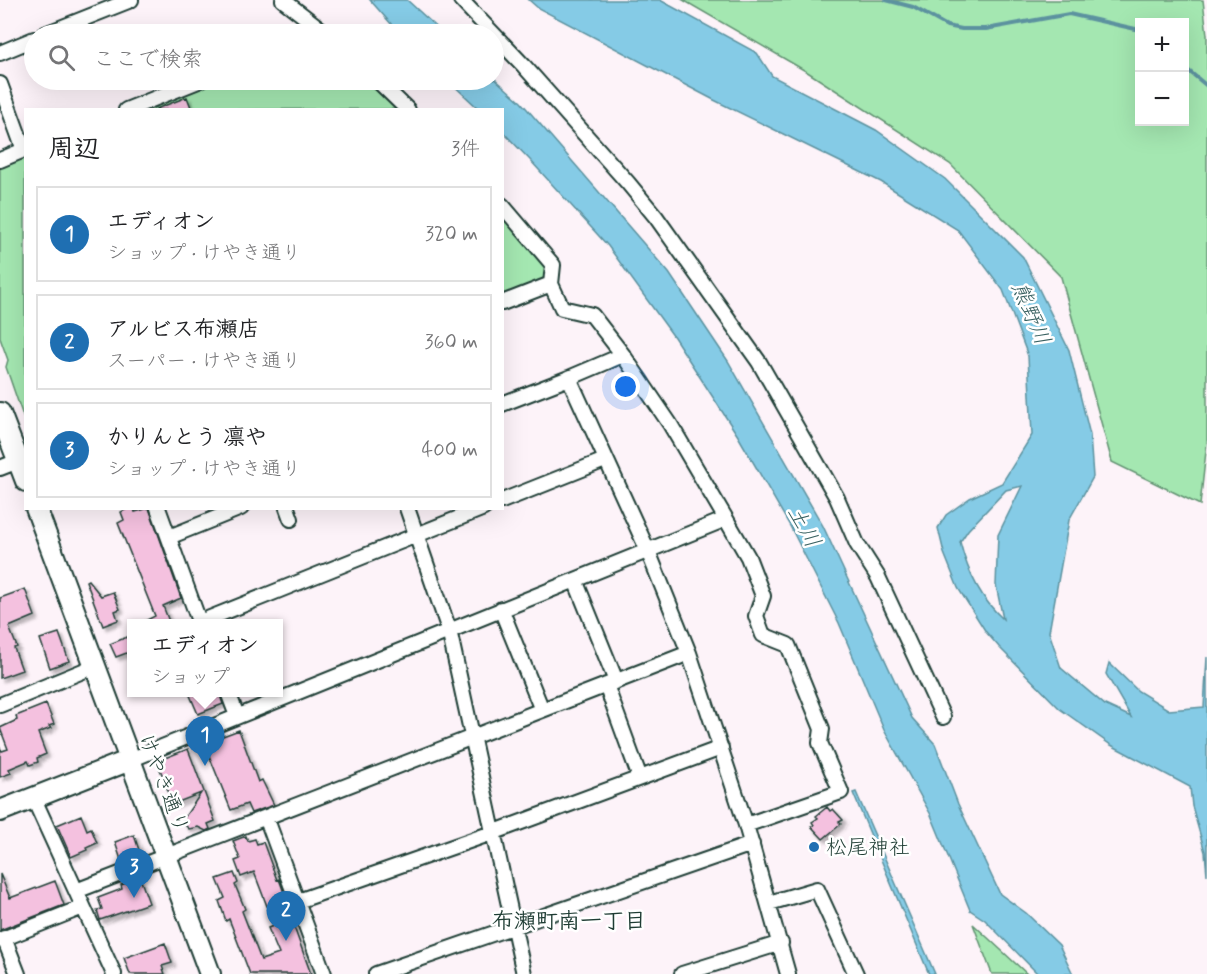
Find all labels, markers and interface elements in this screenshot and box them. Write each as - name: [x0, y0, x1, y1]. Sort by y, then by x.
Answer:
- map controls: [1135, 18, 1189, 126]
- button: +: [1135, 18, 1189, 72]
- search box: [24, 24, 504, 90]
- icon: search: [45, 41, 78, 74]
- text: ここで検索: [93, 46, 203, 74]
- button: −: [1135, 72, 1189, 126]
- text: 周辺: [48, 133, 100, 167]
- text: 3件: [451, 136, 480, 163]
- text: エディオン: [107, 208, 215, 236]
- text: 1: [65, 221, 74, 248]
- text: 320 m: [425, 221, 478, 248]
- text: ショップ · けやき通り: [107, 240, 302, 267]
- water label: 熊野川: [1004, 278, 1056, 350]
- text: アルビス布瀬店: [107, 316, 260, 344]
- text: 2: [65, 329, 74, 356]
- text: 360 m: [425, 329, 478, 356]
- text: スーパー · けやき通り: [107, 348, 302, 375]
- your location: [611, 372, 640, 401]
- text: かりんとう 凛や: [107, 424, 267, 452]
- text: 3: [65, 437, 74, 464]
- text: 400 m: [422, 437, 478, 464]
- text: ショップ · けやき通り: [107, 456, 302, 483]
- water label: 土川: [780, 501, 826, 553]
- popup: [127, 619, 283, 697]
- text: エディオン: [151, 632, 259, 660]
- text: ショップ: [151, 664, 230, 691]
- pin: 1: [186, 716, 224, 766]
- street label: けやき通り: [131, 729, 195, 837]
- place label: 松尾神社: [826, 834, 910, 862]
- marker: 松尾神社: [807, 840, 821, 854]
- pin: 3: [114, 848, 154, 898]
- pin: 2: [266, 892, 306, 941]
- district label: 布瀬町南一丁目: [492, 908, 646, 936]

